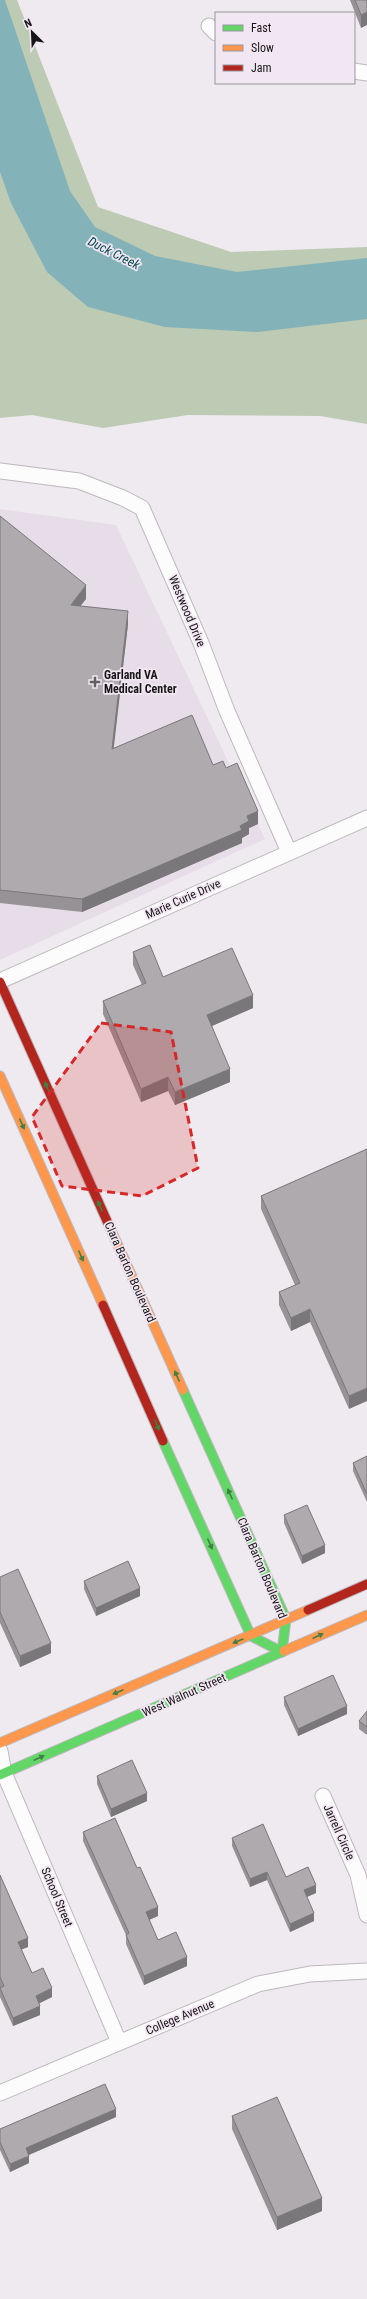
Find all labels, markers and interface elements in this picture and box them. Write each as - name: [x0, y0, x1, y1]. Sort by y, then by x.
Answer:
- north arrow: [12, 12, 52, 52]
- legend: [215, 12, 355, 84]
- text: N: [22, 16, 34, 31]
- text: Fast: [251, 21, 272, 35]
- text: Slow: [251, 41, 274, 55]
- text: Jam: [251, 61, 272, 75]
- water label: Duck Creek: [86, 234, 143, 273]
- street label: Westwood Drive: [166, 573, 208, 649]
- place label: Garland VA Medical Center: [104, 668, 177, 696]
- marker: Garland VA Medical Center: [89, 676, 101, 688]
- street label: Marie Curie Drive: [143, 876, 223, 922]
- one-way arrow: [44, 1082, 50, 1093]
- one-way arrow: [19, 1119, 25, 1130]
- one-way arrow: [97, 1199, 103, 1211]
- street label: Clara Barton Boulevard: [102, 1220, 158, 1324]
- one-way arrow: [78, 1250, 84, 1261]
- one-way arrow: [173, 1369, 179, 1381]
- one-way arrow: [154, 1420, 160, 1431]
- one-way arrow: [227, 1489, 233, 1500]
- street label: Clara Barton Boulevard: [234, 1515, 290, 1621]
- one-way arrow: [207, 1538, 213, 1550]
- one-way arrow: [312, 1633, 323, 1639]
- one-way arrow: [231, 1639, 243, 1645]
- street label: West Walnut Street: [140, 1670, 228, 1720]
- one-way arrow: [111, 1690, 123, 1696]
- one-way arrow: [34, 1754, 46, 1760]
- street label: Jarrell Circle: [320, 1802, 358, 1862]
- street label: School Street: [38, 1865, 76, 1929]
- street label: College Avenue: [144, 1996, 217, 2038]

